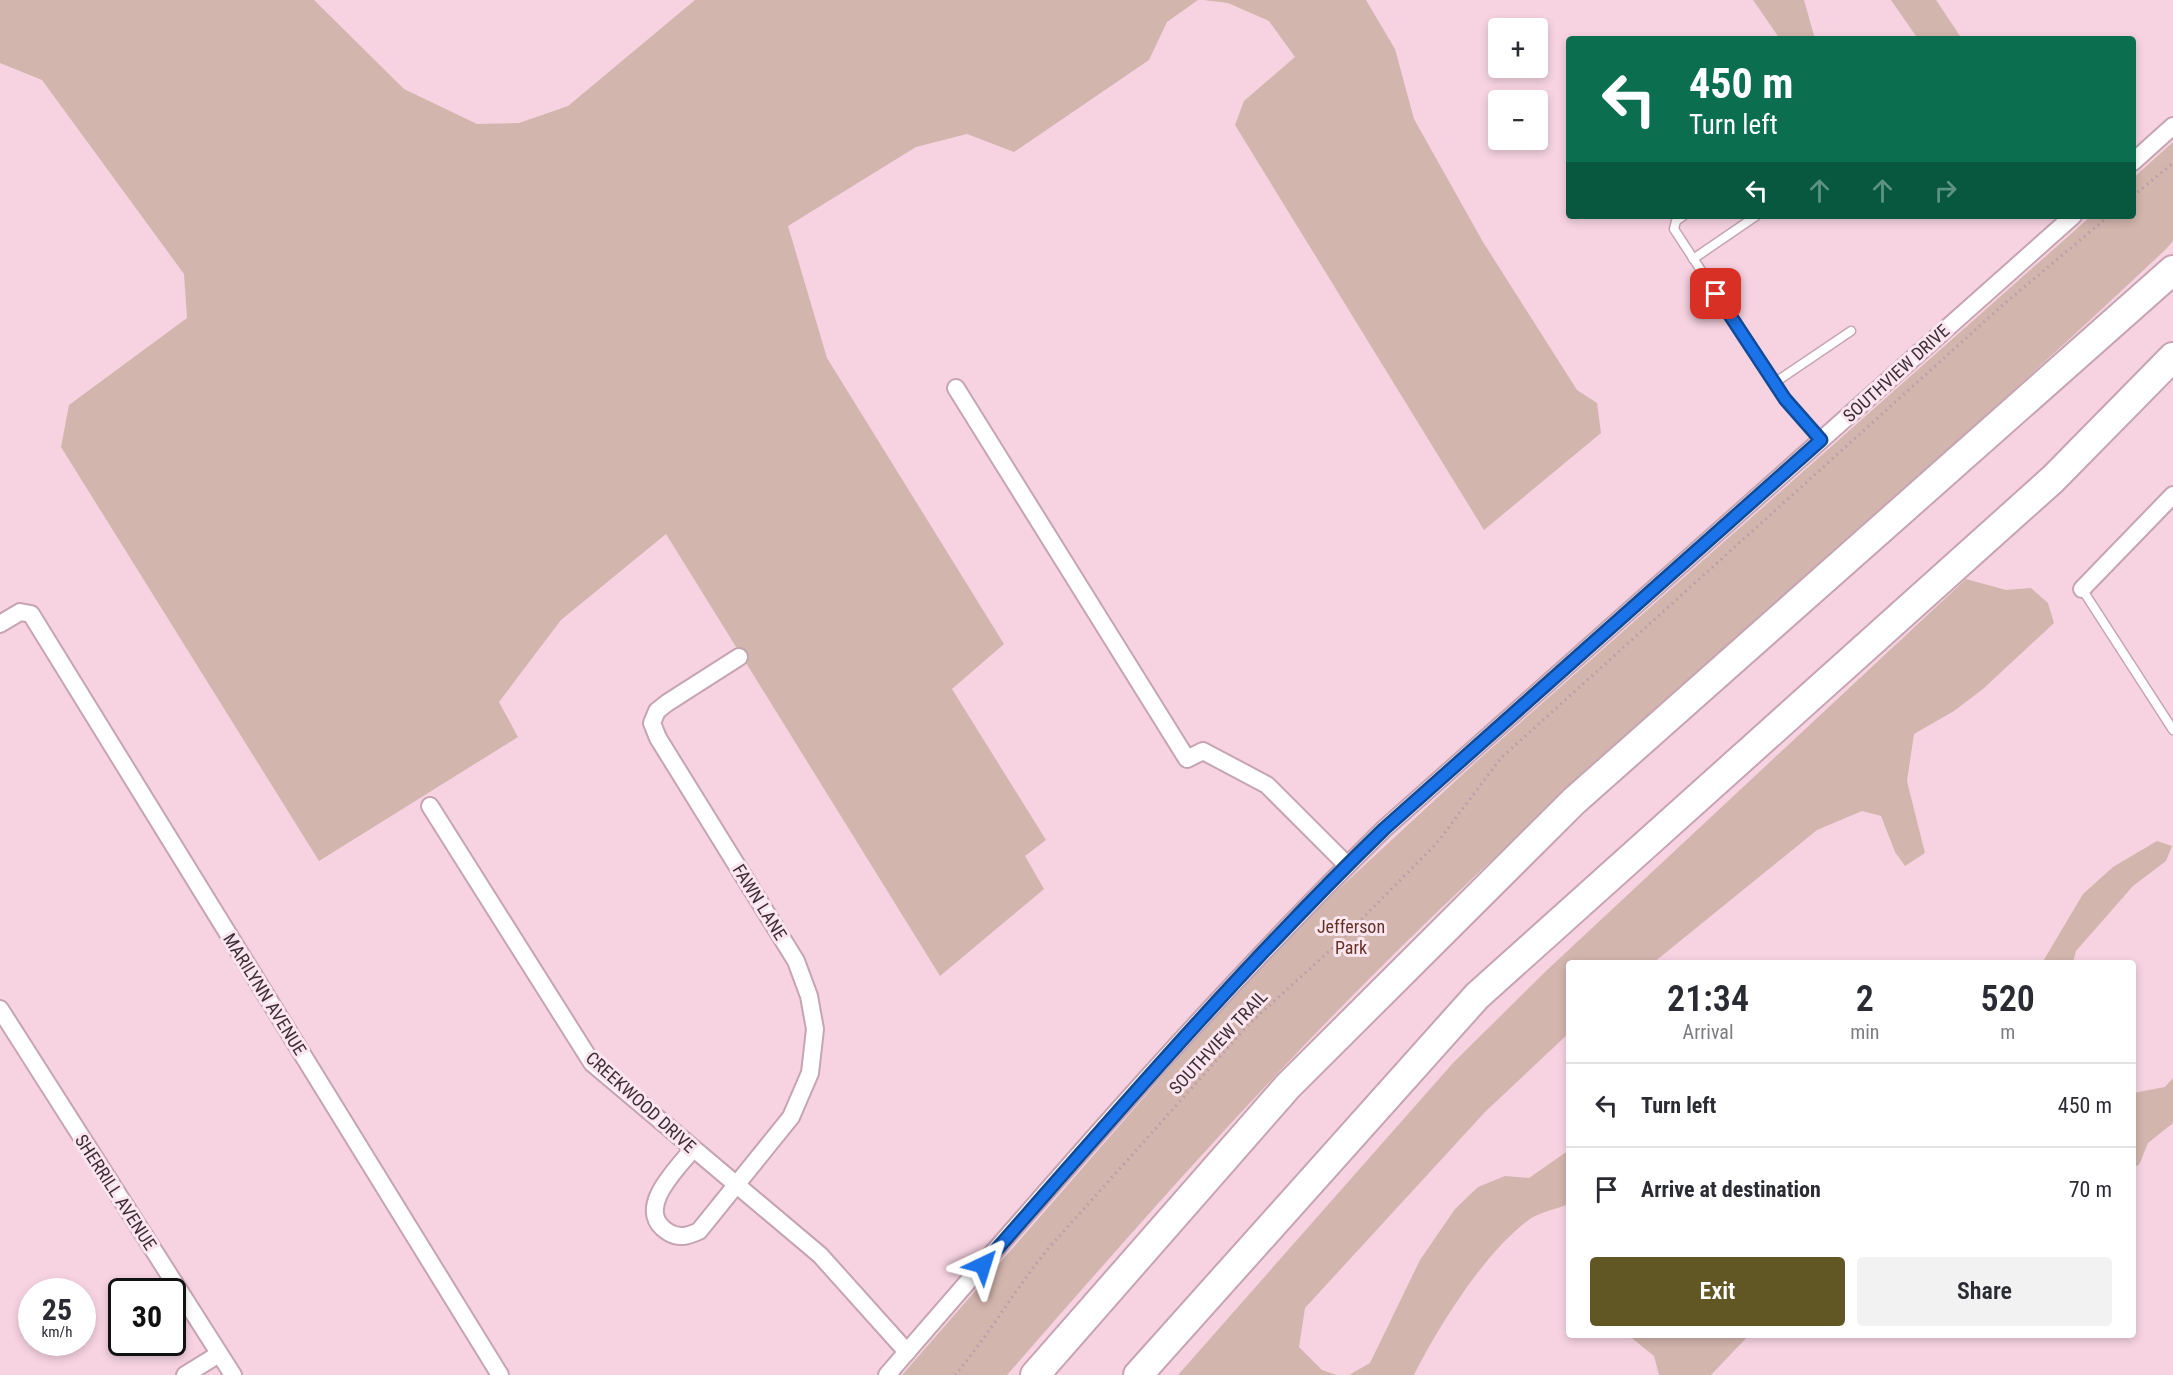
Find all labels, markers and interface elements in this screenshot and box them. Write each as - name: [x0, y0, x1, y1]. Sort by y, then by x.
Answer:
- map controls: [1488, 18, 1548, 150]
- button: +: [1488, 18, 1548, 78]
- text: 450 m: [1689, 59, 1794, 108]
- icon: left: [1590, 60, 1668, 138]
- button: −: [1488, 90, 1548, 150]
- text: Turn left: [1689, 109, 1778, 141]
- icon: left: [1740, 174, 1773, 207]
- icon: ahead: [1803, 174, 1836, 207]
- icon: ahead: [1866, 174, 1899, 207]
- icon: right: [1929, 174, 1962, 207]
- pin: [1690, 268, 1741, 319]
- icon: arrive: [1699, 277, 1732, 310]
- street label: SOUTHVIEW DRIVE: [1839, 320, 1953, 426]
- street label: FAWN LANE: [729, 860, 791, 944]
- park label: Jefferson Park: [1317, 916, 1385, 958]
- street label: MARILYNN AVENUE: [219, 929, 311, 1059]
- text: 21:34: [1667, 978, 1749, 1020]
- text: 2: [1856, 978, 1874, 1020]
- text: 520: [1981, 978, 2035, 1020]
- street label: SOUTHVIEW TRAIL: [1165, 985, 1272, 1098]
- text: Arrival: [1683, 1020, 1734, 1044]
- text: min: [1850, 1020, 1879, 1044]
- text: m: [2000, 1020, 2015, 1044]
- street label: CREEKWOOD DRIVE: [582, 1047, 700, 1157]
- icon: left: [1590, 1089, 1623, 1122]
- text: Turn left: [1641, 1093, 1716, 1118]
- text: 450 m: [2058, 1093, 2112, 1118]
- street label: SHERRILL AVENUE: [71, 1130, 161, 1254]
- icon: arrive: [1590, 1173, 1623, 1206]
- text: Arrive at destination: [1641, 1177, 1821, 1202]
- text: 70 m: [2069, 1177, 2112, 1202]
- position arrow: [951, 1233, 1015, 1297]
- button: Exit: [1590, 1257, 1845, 1326]
- button: Share: [1857, 1257, 2112, 1326]
- speed limit sign: 30: [108, 1278, 186, 1356]
- text: 25: [42, 1292, 72, 1327]
- text: km/h: [42, 1323, 72, 1341]

